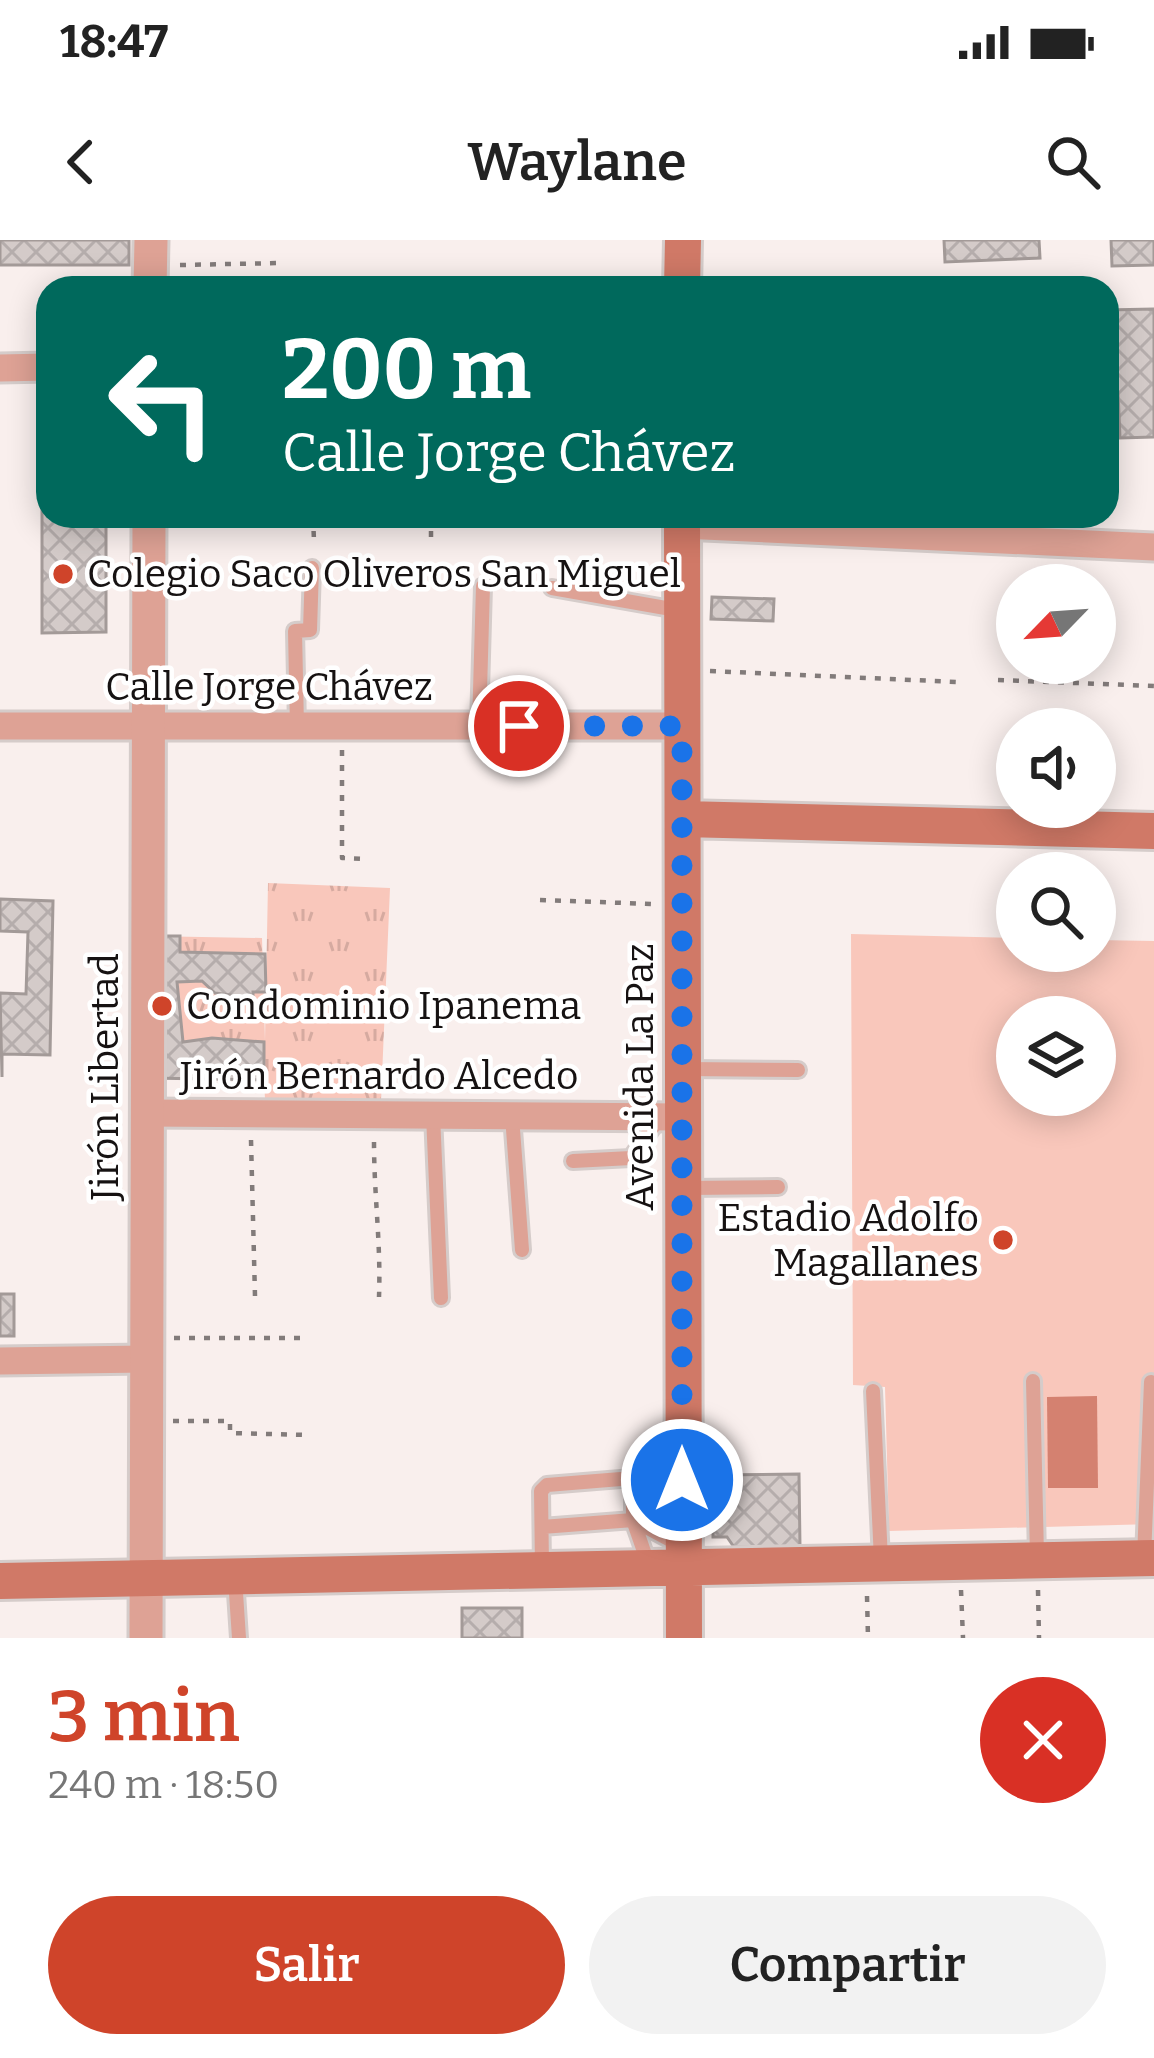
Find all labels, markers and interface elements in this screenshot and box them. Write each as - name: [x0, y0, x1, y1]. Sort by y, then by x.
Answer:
- text: 18:47: [60, 15, 168, 69]
- icon: back: [48, 129, 114, 195]
- icon: search: [1040, 129, 1106, 195]
- text: Waylane: [467, 130, 687, 194]
- text: 200 m: [282, 319, 531, 420]
- icon: left: [84, 324, 240, 480]
- text: Calle Jorge Chávez: [282, 421, 736, 485]
- place label: Colegio Saco Oliveros San Miguel: [87, 551, 681, 597]
- marker: Colegio Saco Oliveros San Miguel: [50, 561, 76, 587]
- north arrow: [996, 564, 1116, 684]
- map controls: [996, 564, 1116, 1116]
- street label: Calle Jorge Chávez: [105, 664, 433, 710]
- pin: [468, 675, 570, 777]
- icon: arrive: [486, 693, 552, 759]
- button: sound: [996, 708, 1116, 828]
- button: search: [996, 852, 1116, 972]
- street label: Avenida La Paz: [617, 943, 663, 1211]
- street label: Jirón Libertad: [82, 953, 128, 1202]
- place label: Condominio Ipanema: [186, 983, 581, 1029]
- marker: Condominio Ipanema: [149, 993, 175, 1019]
- button: layers: [996, 996, 1116, 1116]
- street label: Jirón Bernardo Alcedo: [179, 1053, 578, 1099]
- place label: Estadio Adolfo Magallanes: [718, 1195, 979, 1286]
- marker: Estadio Adolfo Magallanes: [990, 1227, 1016, 1253]
- position arrow: [619, 1417, 745, 1543]
- text: 3 min: [48, 1674, 240, 1760]
- button: close: [980, 1677, 1106, 1803]
- text: 240 m · 18:50: [48, 1762, 279, 1808]
- button: Salir: [48, 1896, 565, 2034]
- button: Compartir: [589, 1896, 1106, 2034]

